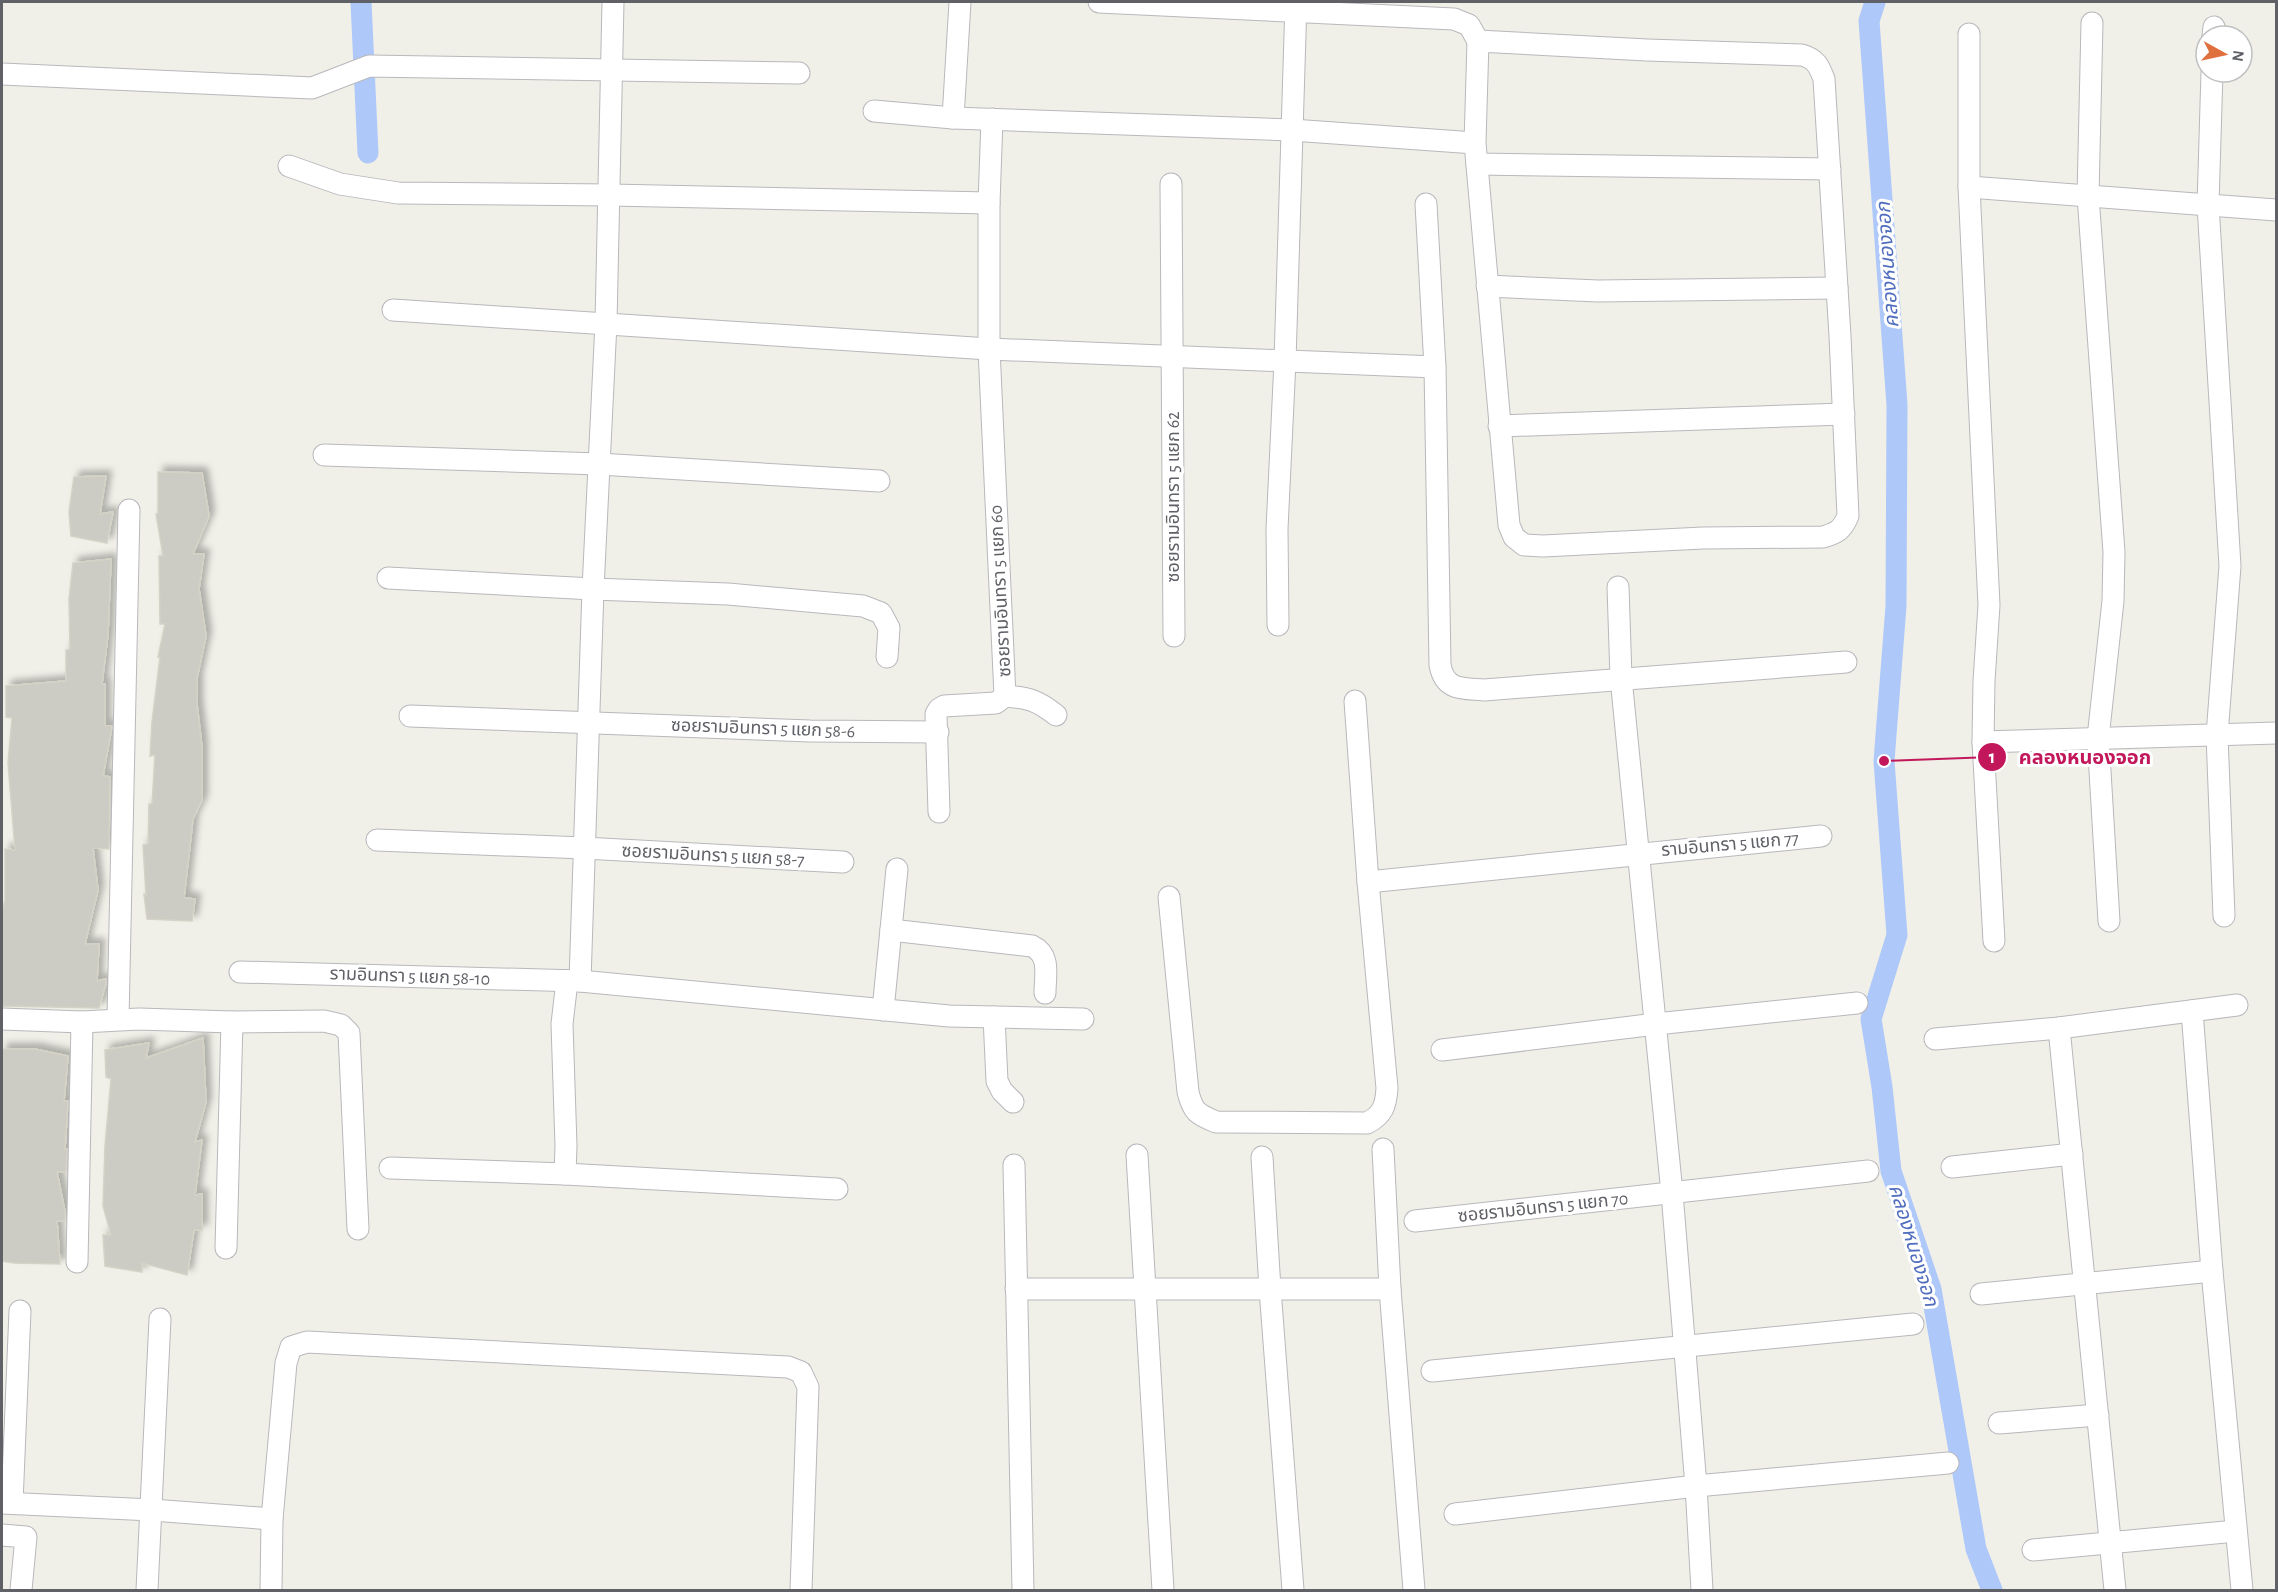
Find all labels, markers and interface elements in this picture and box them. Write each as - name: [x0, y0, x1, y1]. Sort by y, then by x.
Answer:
- north arrow: [2194, 24, 2254, 84]
- text: N: [2229, 49, 2247, 63]
- water label: คลองหนองจอก: [1874, 200, 1902, 329]
- street label: ซอยรามอินทรา 5 แยก 62: [1165, 412, 1183, 582]
- street label: ซอยรามอินทรา 5 แยก 60: [988, 505, 1014, 677]
- street label: ซอยรามอินทรา 5 แยก 58-6: [671, 717, 855, 741]
- callout: คลองหนองจอก: [1977, 738, 2163, 776]
- text: คลองหนองจอก: [2019, 748, 2151, 768]
- text: 1: [1989, 749, 1995, 767]
- street label: รามอินทรา 5 แยก 77: [1660, 830, 1800, 860]
- street label: ซอยรามอินทรา 5 แยก 58-7: [621, 842, 805, 870]
- street label: รามอินทรา 5 แยก 58-10: [329, 965, 490, 989]
- water label: คลองหนองจอก: [1885, 1182, 1941, 1310]
- street label: ซอยรามอินทรา 5 แยก 70: [1457, 1190, 1629, 1226]

